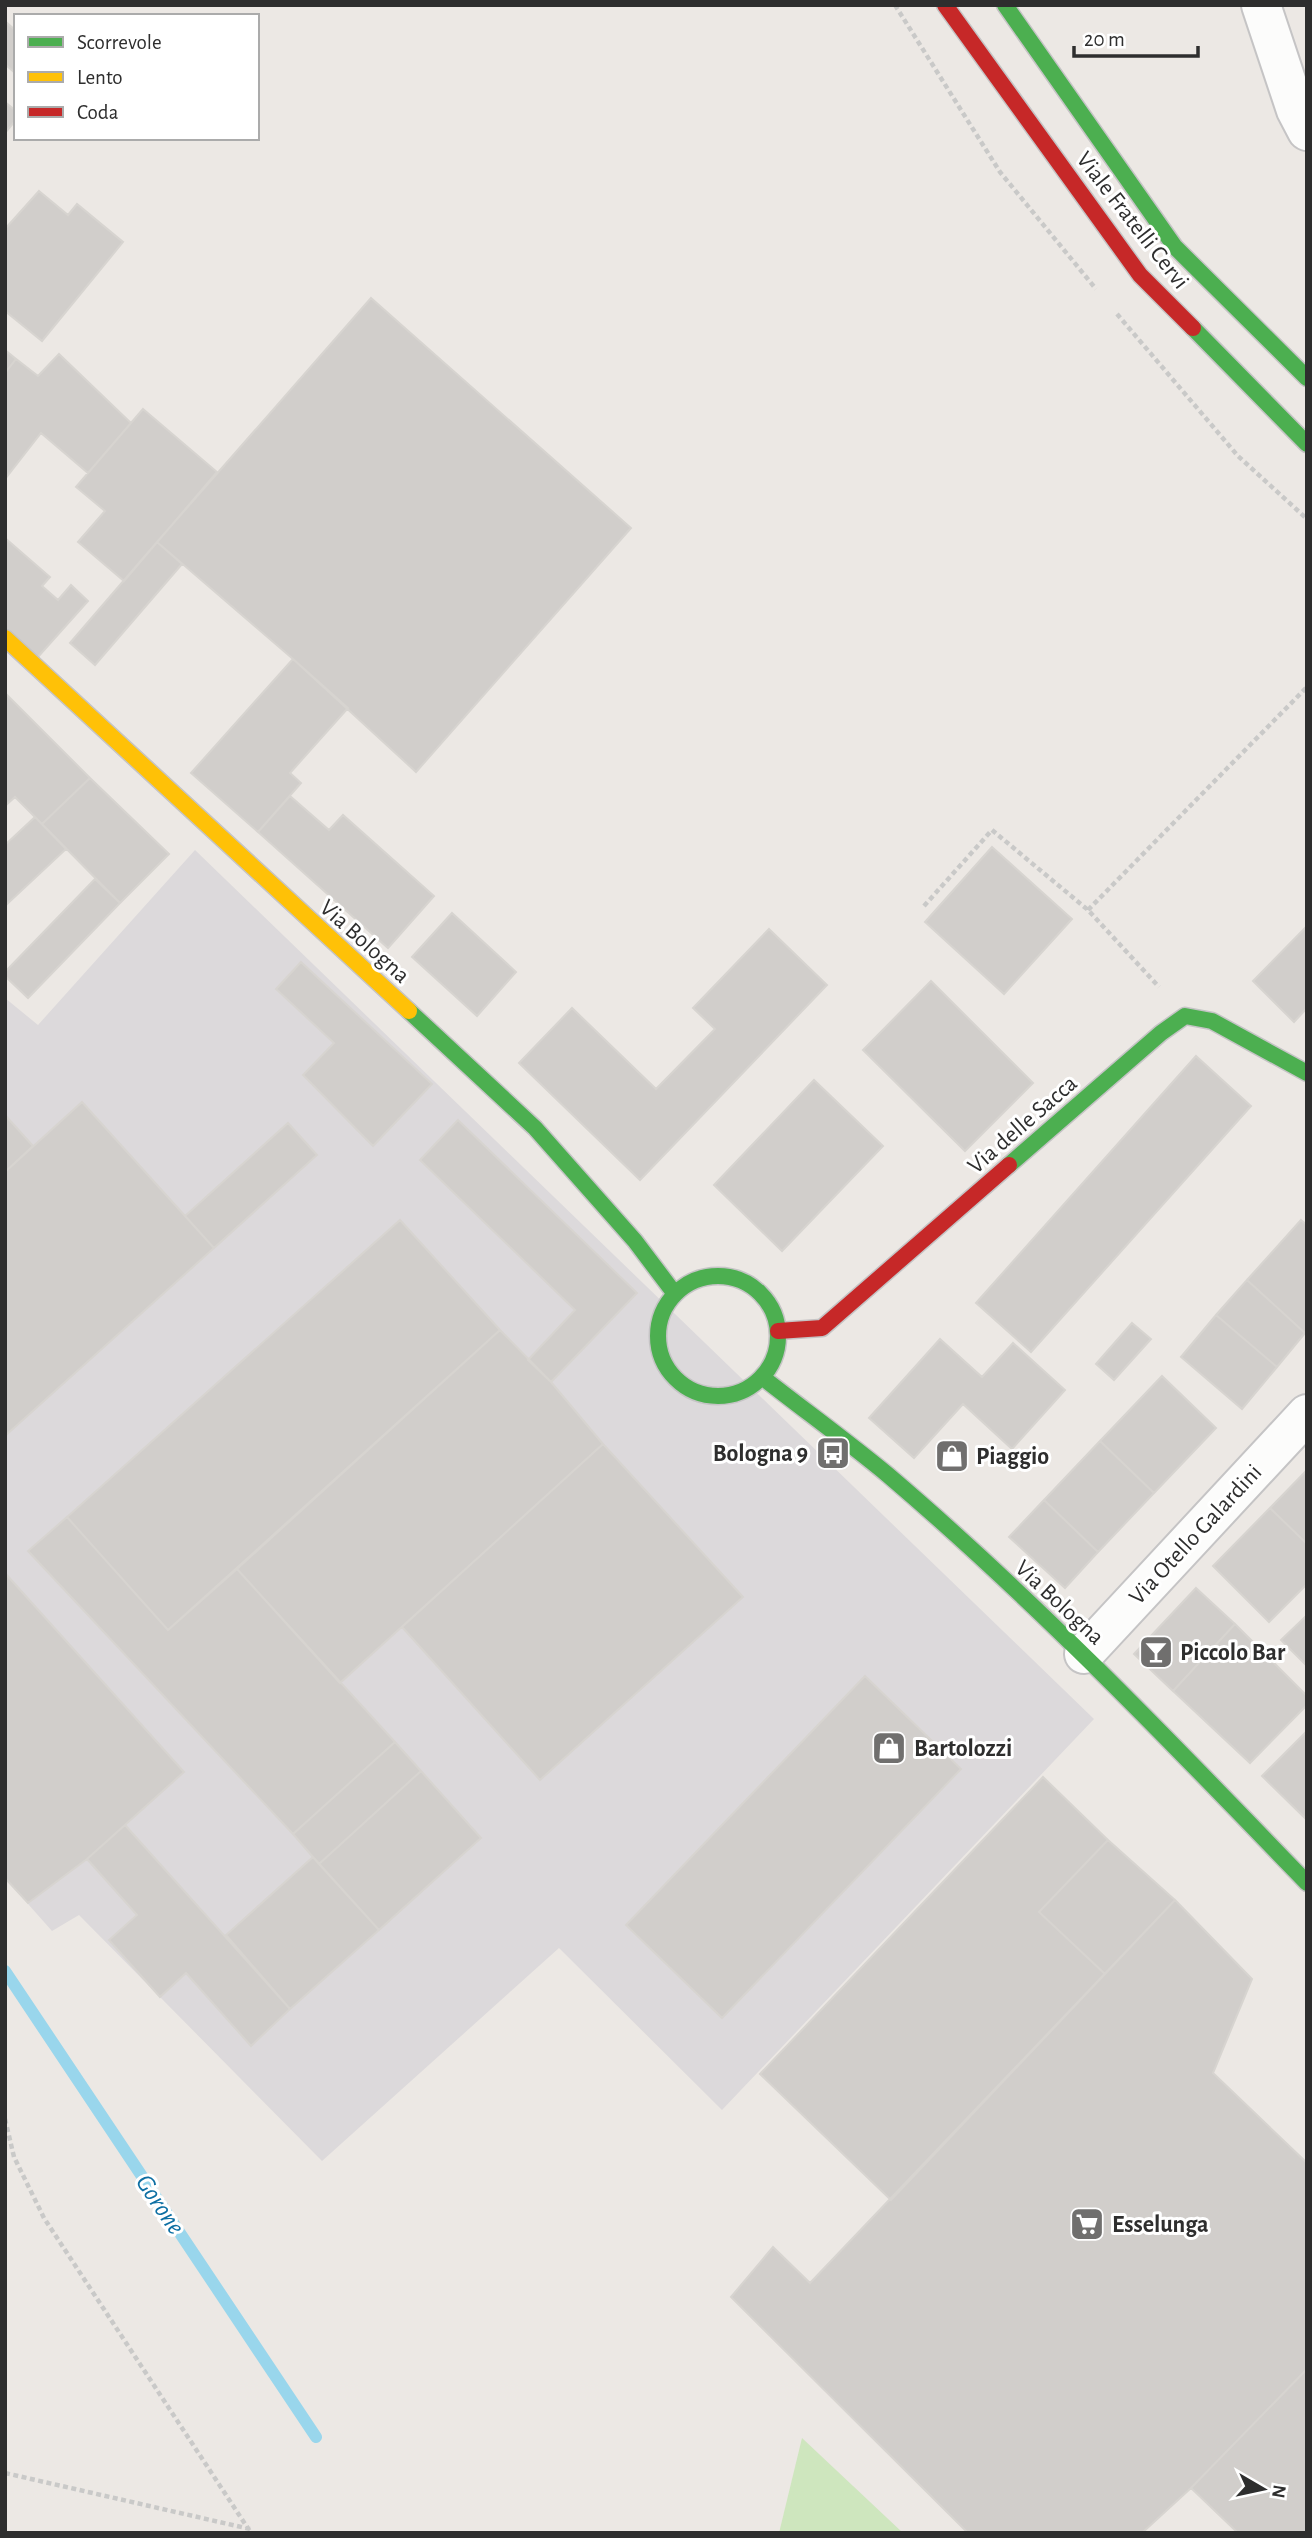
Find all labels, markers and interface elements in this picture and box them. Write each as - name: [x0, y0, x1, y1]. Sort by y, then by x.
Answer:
- legend: [14, 14, 259, 140]
- scale bar: [1074, 14, 1198, 58]
- text: 20 m: [1084, 29, 1125, 50]
- text: Scorrevole: [77, 32, 162, 53]
- text: Lento: [77, 67, 123, 88]
- text: Coda: [77, 102, 119, 123]
- street label: Viale Fratelli Cervi: [1071, 148, 1193, 294]
- street label: Via Bologna: [315, 895, 414, 988]
- street label: Via delle Sacca: [963, 1071, 1082, 1178]
- bus stop icon: Bologna 9: [814, 1434, 852, 1472]
- shop icon: Piaggio: [933, 1437, 971, 1475]
- place label: Bologna 9: [713, 1442, 808, 1466]
- place label: Piaggio: [976, 1445, 1049, 1469]
- street label: Via Otello Galardini: [1125, 1460, 1267, 1609]
- street label: Via Bologna: [1010, 1556, 1108, 1650]
- bar icon: Piccolo Bar: [1137, 1633, 1175, 1671]
- place label: Piccolo Bar: [1180, 1641, 1286, 1665]
- shop icon: Bartolozzi: [870, 1729, 908, 1767]
- place label: Bartolozzi: [914, 1737, 1012, 1761]
- water label: Gorone: [131, 2170, 190, 2239]
- supermarket icon: Esselunga: [1068, 2205, 1106, 2243]
- place label: Esselunga: [1112, 2213, 1209, 2237]
- north arrow: [1228, 2454, 1298, 2524]
- text: N: [1268, 2483, 1289, 2499]

